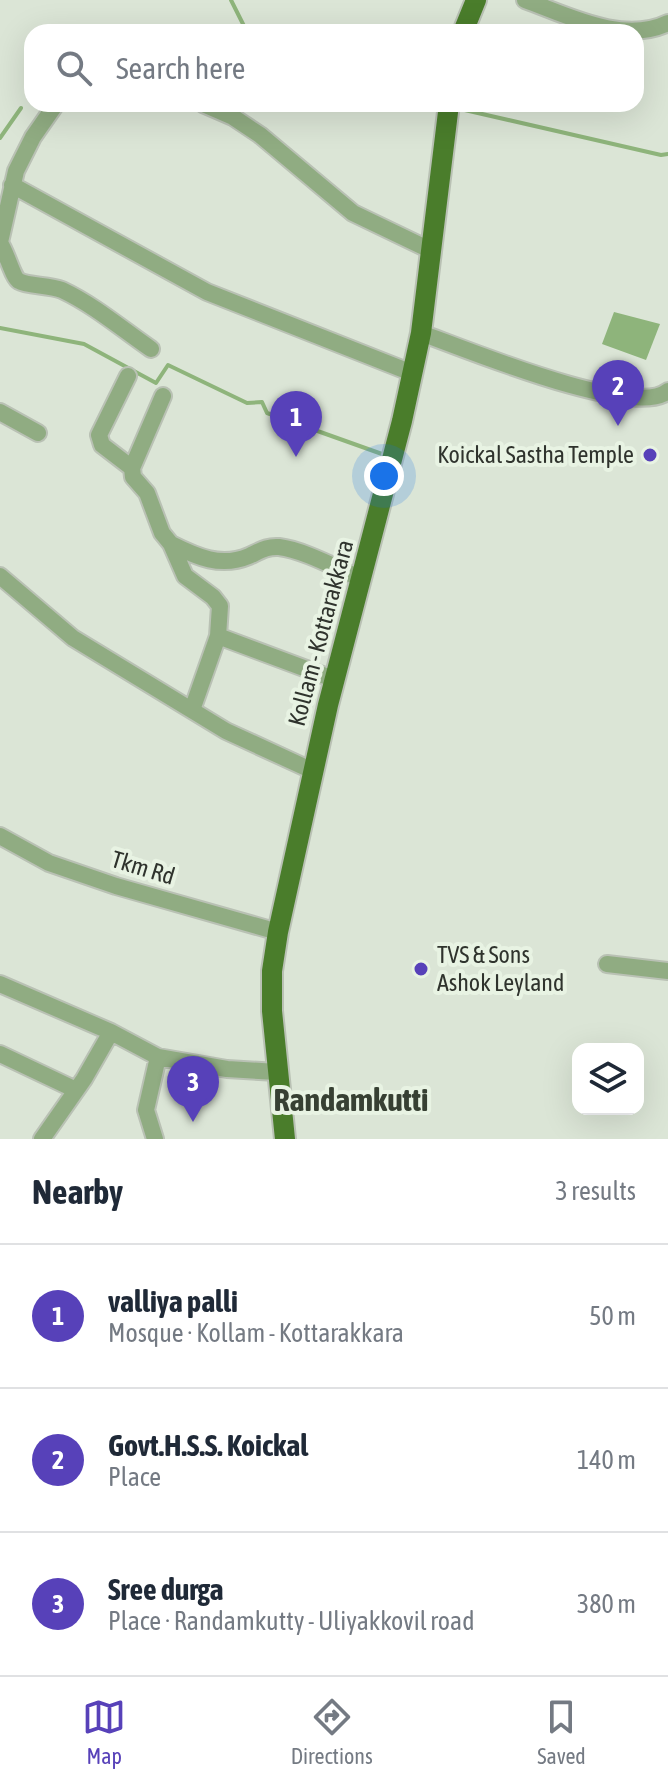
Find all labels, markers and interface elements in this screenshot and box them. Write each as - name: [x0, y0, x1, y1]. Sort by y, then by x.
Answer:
- search box: [24, 24, 644, 112]
- icon: search: [52, 46, 96, 90]
- text: Search here: [116, 51, 245, 85]
- pin: 2: [592, 360, 644, 426]
- pin: 1: [270, 391, 322, 457]
- place label: Koickal Sastha Temple: [437, 441, 634, 468]
- marker: Koickal Sastha Temple: [641, 446, 659, 464]
- your location: [364, 456, 404, 496]
- street label: Kollam - Kottarakkara: [283, 537, 358, 729]
- street label: Tkm Rd: [108, 845, 178, 890]
- place label: TVS & Sons Ashok Leyland: [437, 941, 564, 996]
- marker: TVS & Sons Ashok Leyland: [412, 960, 430, 978]
- map controls: [572, 1043, 644, 1115]
- button: layers: [572, 1043, 644, 1115]
- pin: 3: [167, 1056, 219, 1122]
- district label: Randamkutti: [274, 1081, 428, 1118]
- text: Nearby: [32, 1172, 123, 1211]
- text: 3 results: [555, 1176, 636, 1206]
- text: valliya palli: [108, 1284, 238, 1318]
- text: 1: [52, 1301, 64, 1331]
- text: 50 m: [589, 1301, 636, 1331]
- text: Mosque · Kollam - Kottarakkara: [108, 1318, 404, 1348]
- text: Govt.H.S.S. Koickal: [108, 1428, 308, 1462]
- text: 2: [52, 1445, 64, 1475]
- text: 140 m: [577, 1445, 636, 1475]
- text: Place: [108, 1462, 161, 1492]
- text: Sree durga: [108, 1572, 224, 1606]
- text: 3: [52, 1589, 64, 1619]
- text: 380 m: [577, 1589, 636, 1619]
- text: Place · Randamkutty - Uliyakkovil road: [108, 1606, 475, 1636]
- tab: Map: [82, 1695, 126, 1769]
- tab: Directions: [291, 1695, 373, 1769]
- tab: Saved: [537, 1695, 586, 1769]

